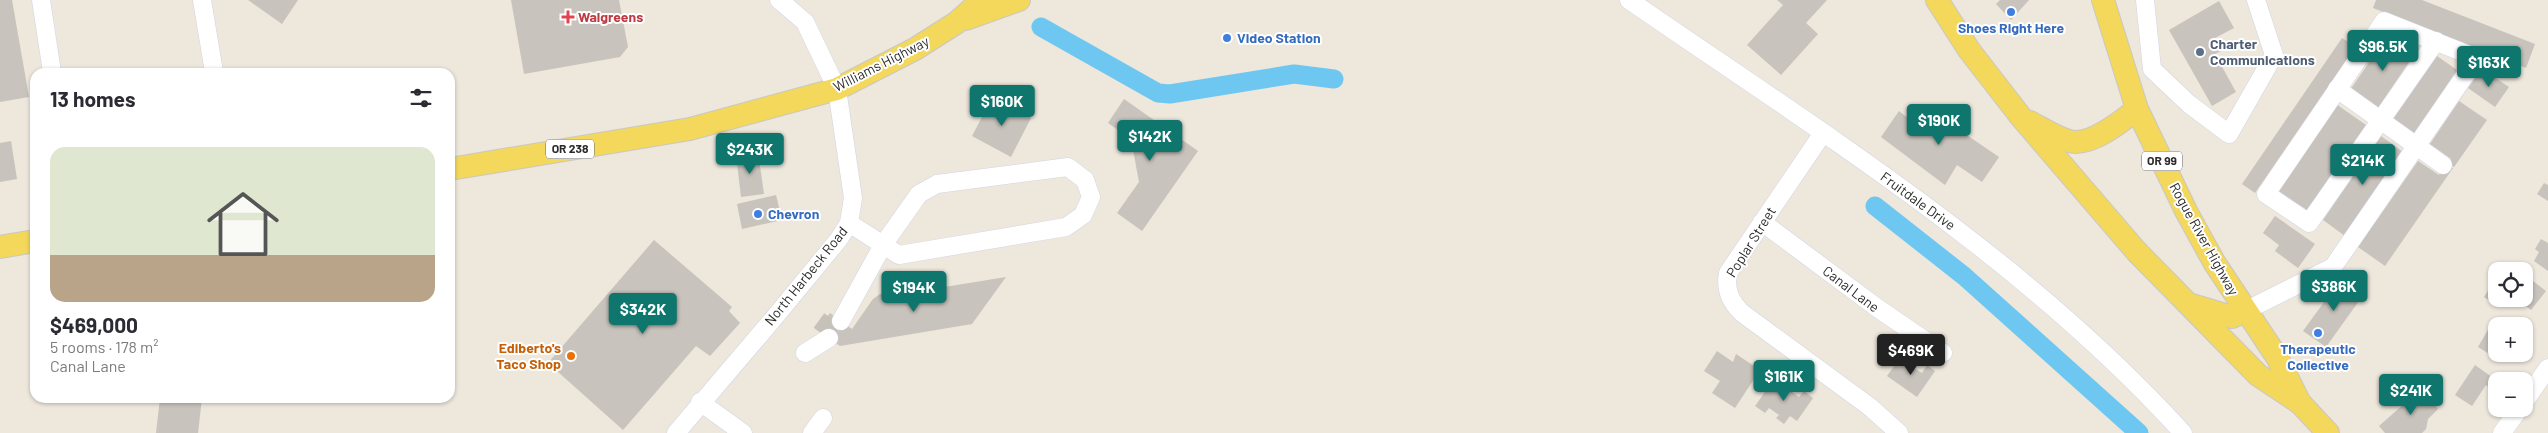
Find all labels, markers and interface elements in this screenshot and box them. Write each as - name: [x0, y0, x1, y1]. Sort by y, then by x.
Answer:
- marker: Shoes Right Here: [2005, 6, 2017, 18]
- place label: Walgreens: [578, 8, 643, 25]
- marker: Walgreens: [562, 11, 574, 23]
- place label: Shoes Right Here: [1958, 19, 2064, 36]
- place label: Video Station: [1237, 29, 1321, 46]
- pin: $96.5K: [2342, 30, 2424, 72]
- street label: Williams Highway: [830, 32, 932, 95]
- marker: Video Station: [1221, 32, 1233, 44]
- place label: Charter Communications: [2210, 35, 2315, 68]
- text: $96.5K: [2358, 36, 2408, 55]
- marker: Charter Communications: [2194, 46, 2206, 58]
- pin: $163K: [2454, 46, 2524, 88]
- text: $163K: [2468, 52, 2510, 71]
- icon: filters: [407, 84, 435, 112]
- pin: $160K: [967, 84, 1037, 127]
- text: 13 homes: [50, 86, 135, 111]
- text: $160K: [981, 91, 1023, 110]
- pin: $190K: [1904, 104, 1974, 146]
- text: $190K: [1918, 110, 1960, 129]
- pin: $142K: [1115, 120, 1185, 162]
- text: $142K: [1128, 126, 1172, 145]
- pin: $243K: [715, 132, 785, 175]
- text: $243K: [727, 139, 773, 158]
- road number: OR 238: [546, 140, 594, 158]
- pin: $214K: [2328, 144, 2398, 186]
- text: $214K: [2341, 150, 2385, 169]
- road number: OR 99: [2142, 152, 2182, 170]
- street label: Fruitdale Drive: [1878, 168, 1959, 233]
- icon: home: [198, 179, 288, 269]
- street label: Rogue River Highway: [2166, 179, 2243, 299]
- street label: Poplar Street: [1722, 203, 1779, 280]
- place label: Chevron: [768, 205, 819, 222]
- marker: Chevron: [752, 208, 764, 220]
- street label: North Harbeck Road: [761, 223, 851, 329]
- street label: Canal Lane: [1820, 262, 1883, 315]
- map controls: [2488, 262, 2533, 417]
- button: locate: [2488, 262, 2533, 307]
- pin: $194K: [879, 270, 949, 313]
- pin: $386K: [2299, 270, 2369, 312]
- text: $386K: [2311, 276, 2357, 295]
- text: $194K: [892, 277, 936, 296]
- pin: $342K: [608, 292, 678, 335]
- text: $342K: [620, 299, 666, 318]
- text: $469,000: [50, 312, 138, 337]
- button: +: [2488, 317, 2533, 362]
- marker: Therapeutic Collective: [2312, 327, 2324, 339]
- pin: $469K: [1876, 334, 1946, 376]
- text: 5 rooms · 178 m²: [50, 337, 158, 356]
- place label: Ediberto's Taco Shop: [496, 339, 561, 372]
- text: $469K: [1888, 340, 1934, 359]
- place label: Therapeutic Collective: [2280, 340, 2356, 373]
- marker: Ediberto's Taco Shop: [565, 350, 577, 362]
- text: Canal Lane: [50, 356, 126, 375]
- pin: $161K: [1749, 360, 1819, 402]
- text: $161K: [1765, 366, 1803, 385]
- button: −: [2488, 372, 2533, 417]
- pin: $241K: [2376, 374, 2446, 416]
- text: $241K: [2390, 380, 2432, 399]

